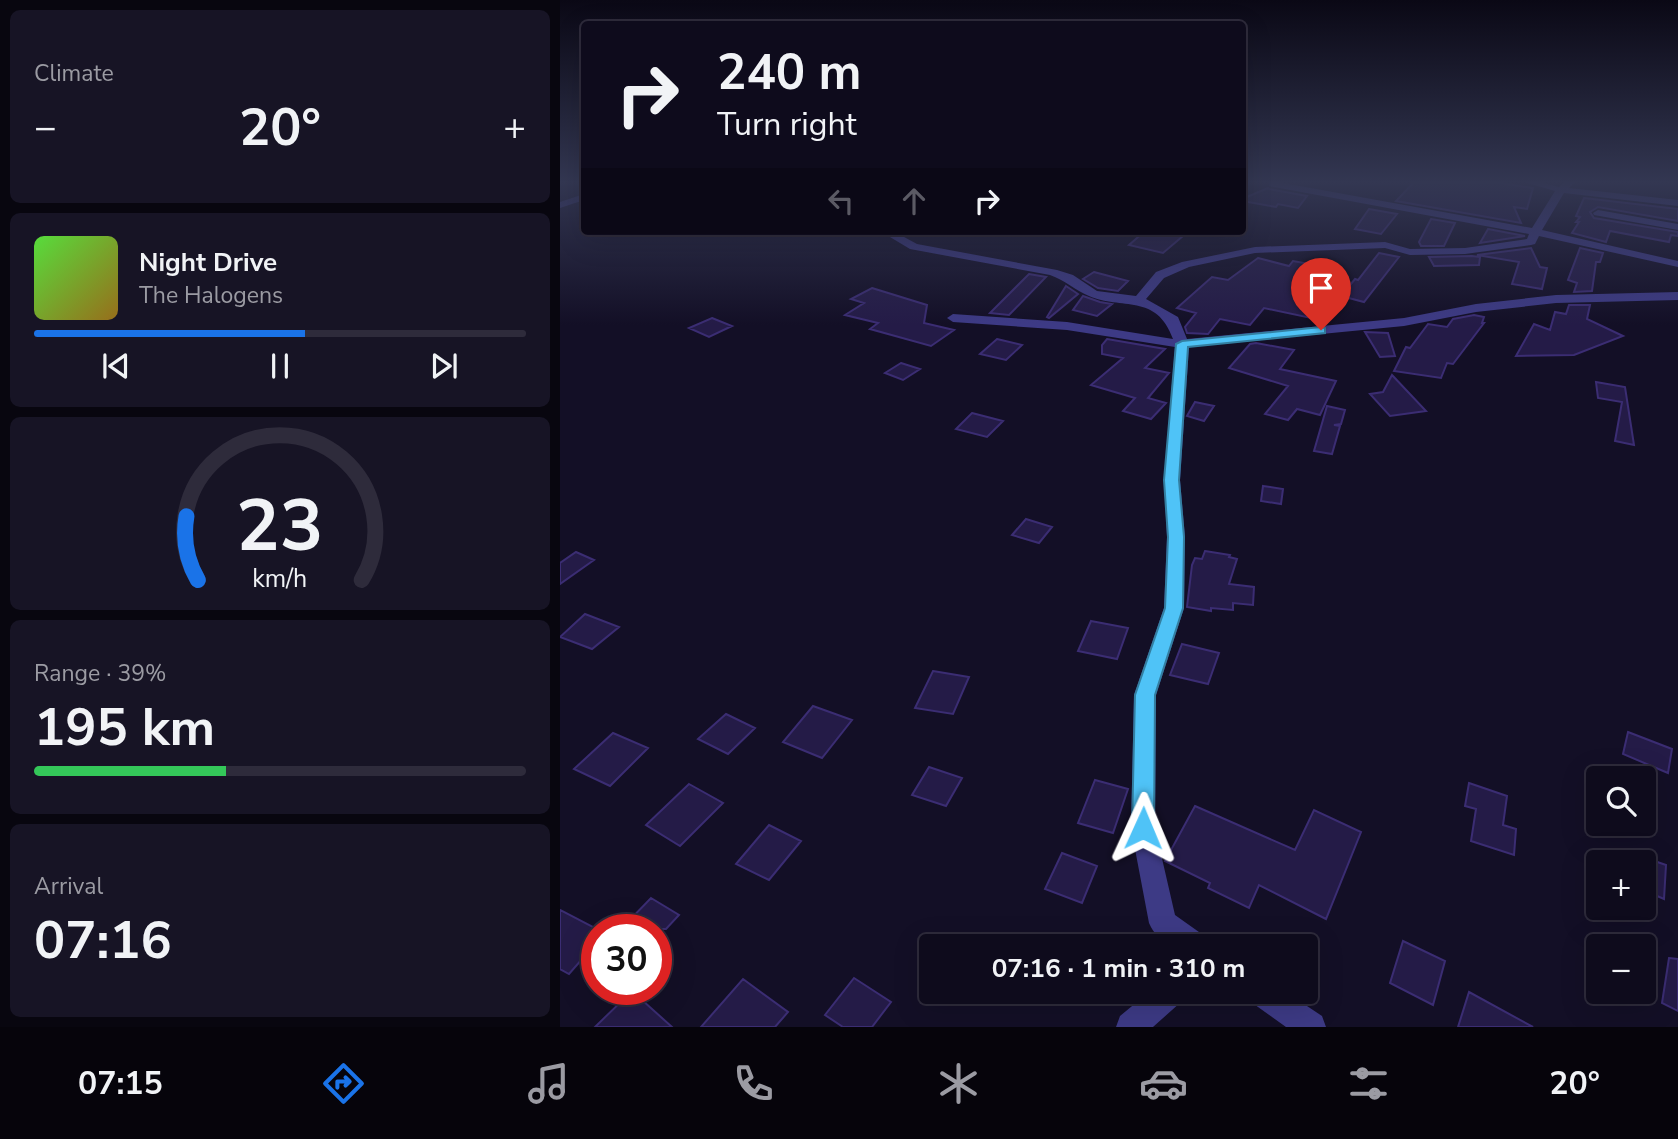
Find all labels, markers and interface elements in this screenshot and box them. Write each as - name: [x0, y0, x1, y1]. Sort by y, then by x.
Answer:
- text: 240 m: [717, 39, 861, 106]
- icon: right: [602, 49, 693, 140]
- text: Climate: [34, 58, 114, 89]
- text: 20°: [239, 92, 321, 163]
- text: −: [34, 102, 57, 153]
- text: +: [503, 102, 526, 153]
- text: Turn right: [717, 103, 857, 146]
- icon: left: [822, 182, 860, 220]
- icon: ahead: [895, 182, 933, 220]
- icon: right: [968, 182, 1006, 220]
- text: Night Drive: [139, 245, 277, 280]
- pin: [1291, 258, 1351, 330]
- icon: arrive: [1302, 269, 1340, 307]
- text: The Halogens: [139, 280, 283, 311]
- icon: previous: [97, 347, 135, 385]
- icon: pause: [261, 347, 299, 385]
- icon: next: [425, 347, 463, 385]
- text: 23: [236, 476, 324, 576]
- text: km/h: [252, 561, 308, 595]
- text: Range · 39%: [34, 658, 166, 689]
- text: 195 km: [34, 692, 215, 763]
- map controls: [1586, 766, 1656, 1004]
- button: search: [1586, 766, 1656, 836]
- position arrow: [1106, 791, 1180, 865]
- button: +: [1586, 850, 1656, 920]
- text: Arrival: [34, 871, 103, 902]
- text: 07:16: [34, 905, 172, 976]
- speed limit sign: 30: [581, 914, 672, 1005]
- button: −: [1586, 934, 1656, 1004]
- text: 07:16 · 1 min · 310 m: [992, 951, 1245, 986]
- icon: directions: [319, 1059, 368, 1108]
- icon: music: [524, 1059, 573, 1108]
- icon: phone: [729, 1059, 778, 1108]
- icon: climate: [934, 1059, 983, 1108]
- icon: car: [1139, 1059, 1188, 1108]
- icon: filters: [1344, 1059, 1393, 1108]
- text: 07:15: [78, 1062, 163, 1105]
- text: 20°: [1549, 1062, 1600, 1105]

